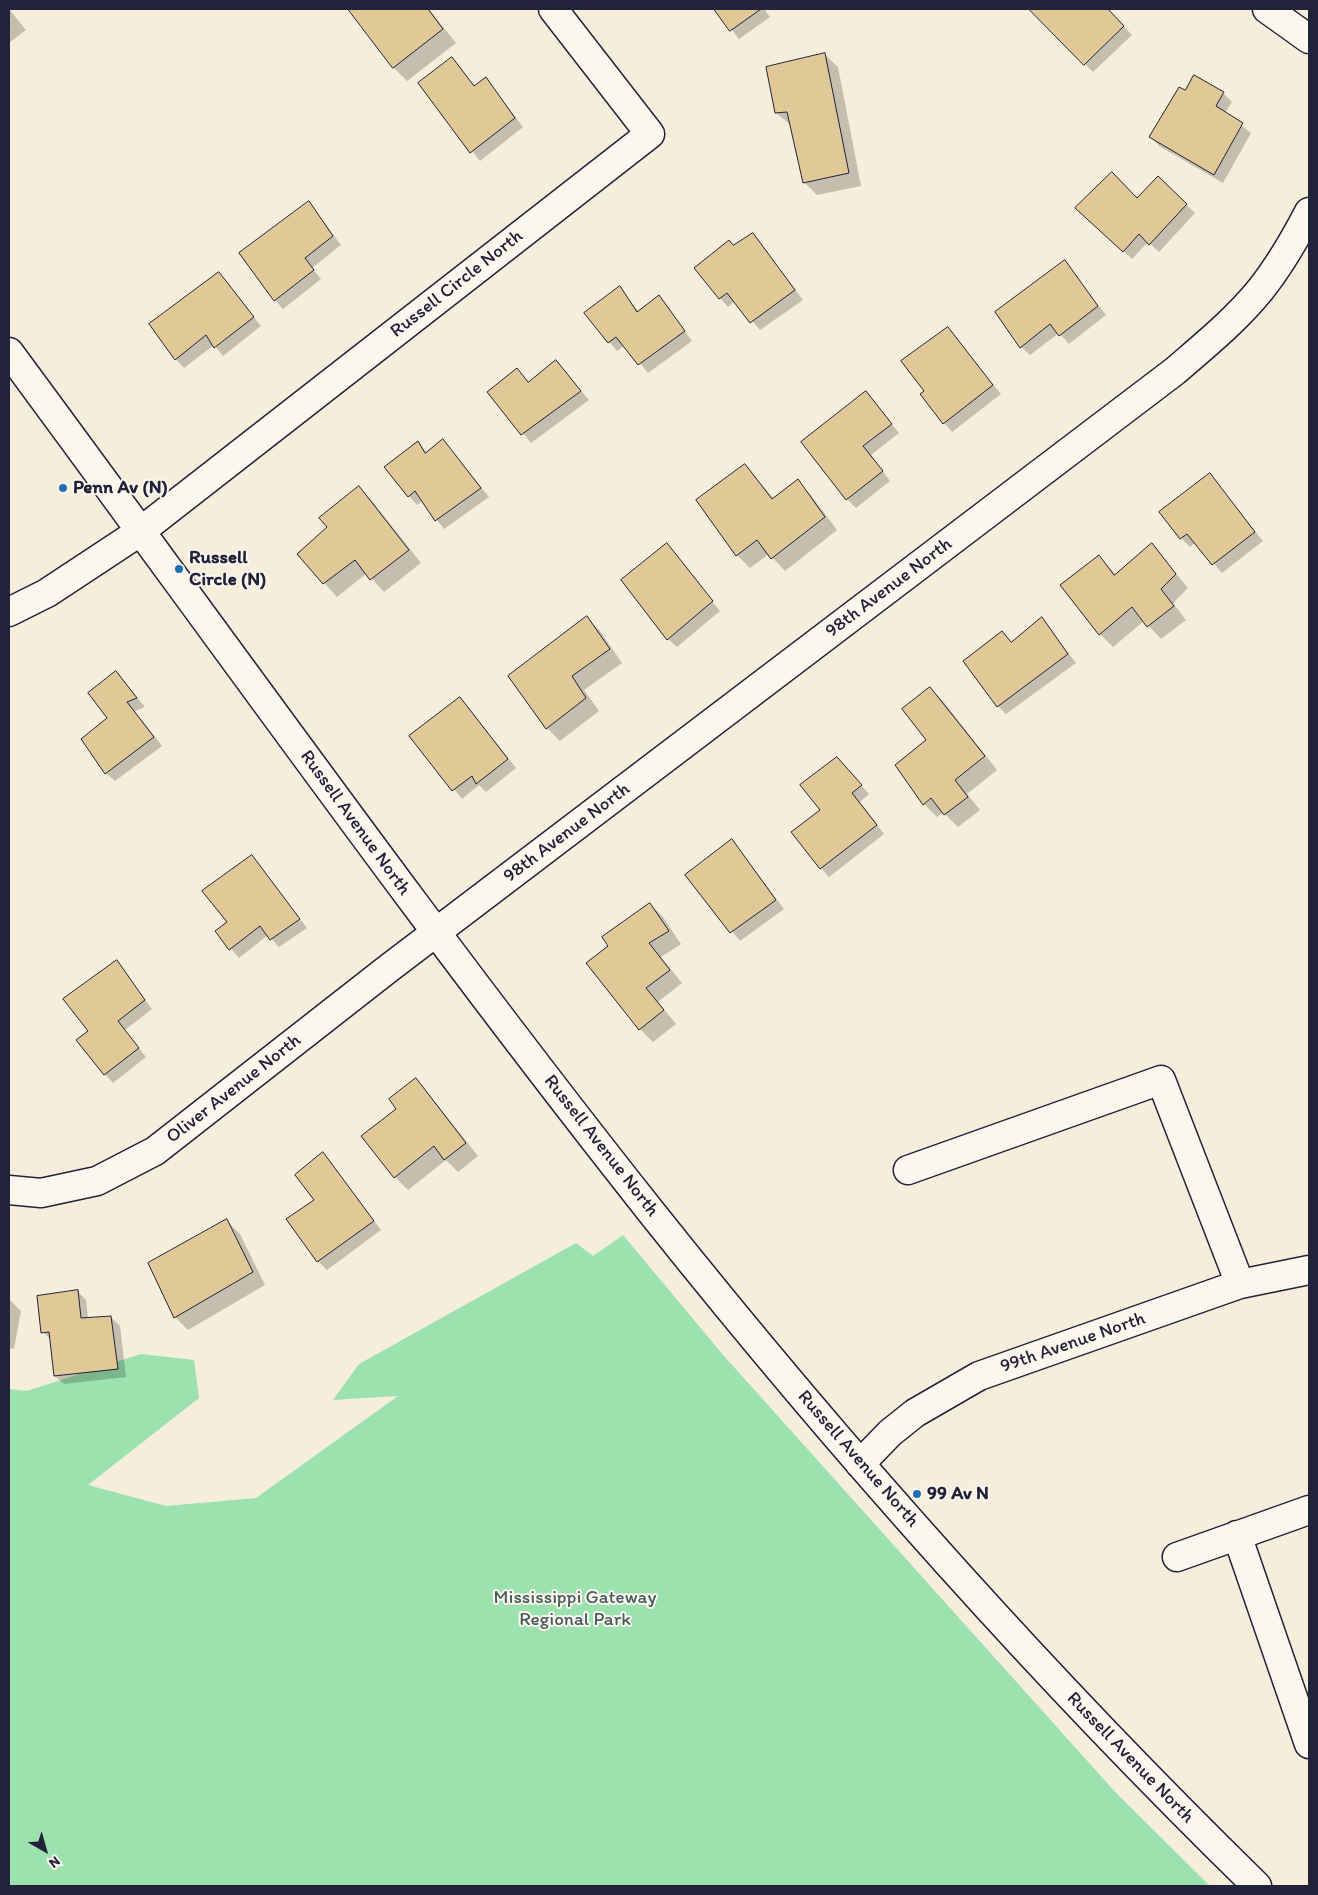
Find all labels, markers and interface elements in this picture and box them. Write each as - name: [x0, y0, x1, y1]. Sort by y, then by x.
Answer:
- street label: Russell Circle North: [386, 225, 528, 343]
- place label: Penn Av (N): [73, 477, 168, 499]
- marker: Penn Av (N): [57, 482, 69, 494]
- street label: 98th Avenue North: [821, 533, 957, 643]
- place label: Russell Circle (N): [189, 547, 266, 591]
- marker: Russell Circle (N): [173, 563, 185, 575]
- street label: Russell Avenue North: [295, 746, 415, 900]
- street label: 98th Avenue North: [499, 778, 635, 888]
- street label: Oliver Avenue North: [162, 1029, 306, 1149]
- street label: Russell Avenue North: [538, 1070, 664, 1222]
- street label: 99th Avenue North: [997, 1307, 1149, 1379]
- street label: Russell Avenue North: [792, 1386, 924, 1532]
- place label: 99 Av N: [927, 1483, 989, 1505]
- marker: 99 Av N: [911, 1488, 923, 1500]
- park label: Mississippi Gateway Regional Park: [494, 1587, 656, 1631]
- street label: Russell Avenue North: [1061, 1688, 1199, 1828]
- north arrow: [20, 1825, 70, 1875]
- text: N: [46, 1853, 64, 1872]

